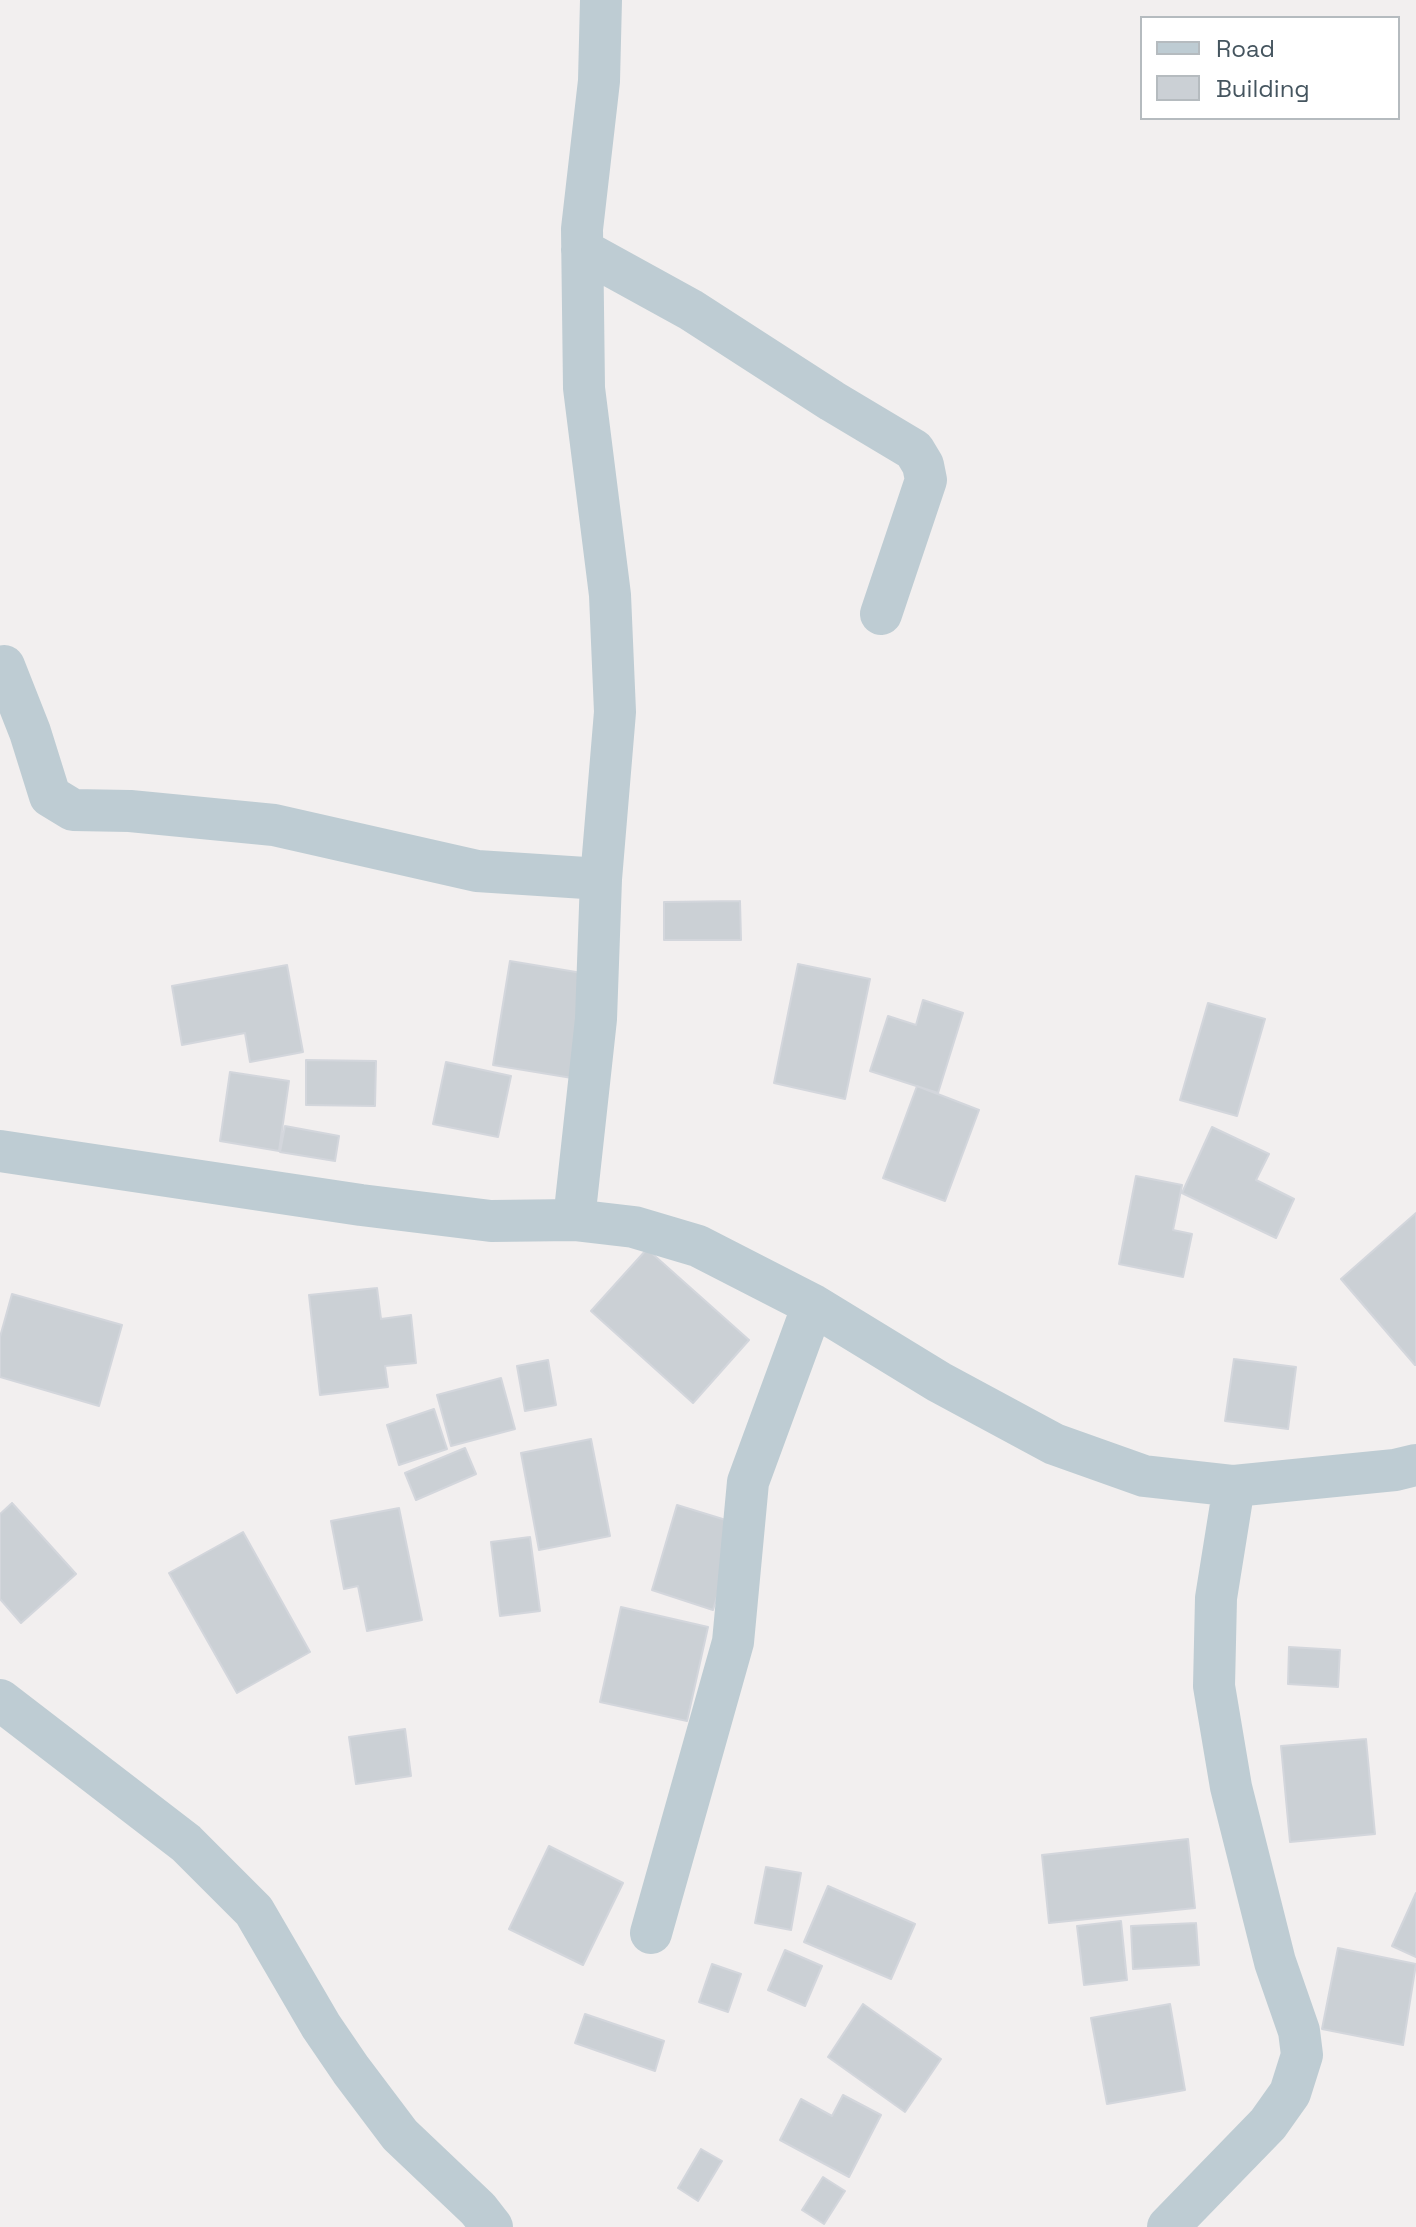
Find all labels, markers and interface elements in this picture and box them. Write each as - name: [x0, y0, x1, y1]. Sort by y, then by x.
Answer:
- legend: [1140, 16, 1400, 120]
- text: Road: [1216, 33, 1275, 64]
- text: Building: [1216, 73, 1310, 104]

